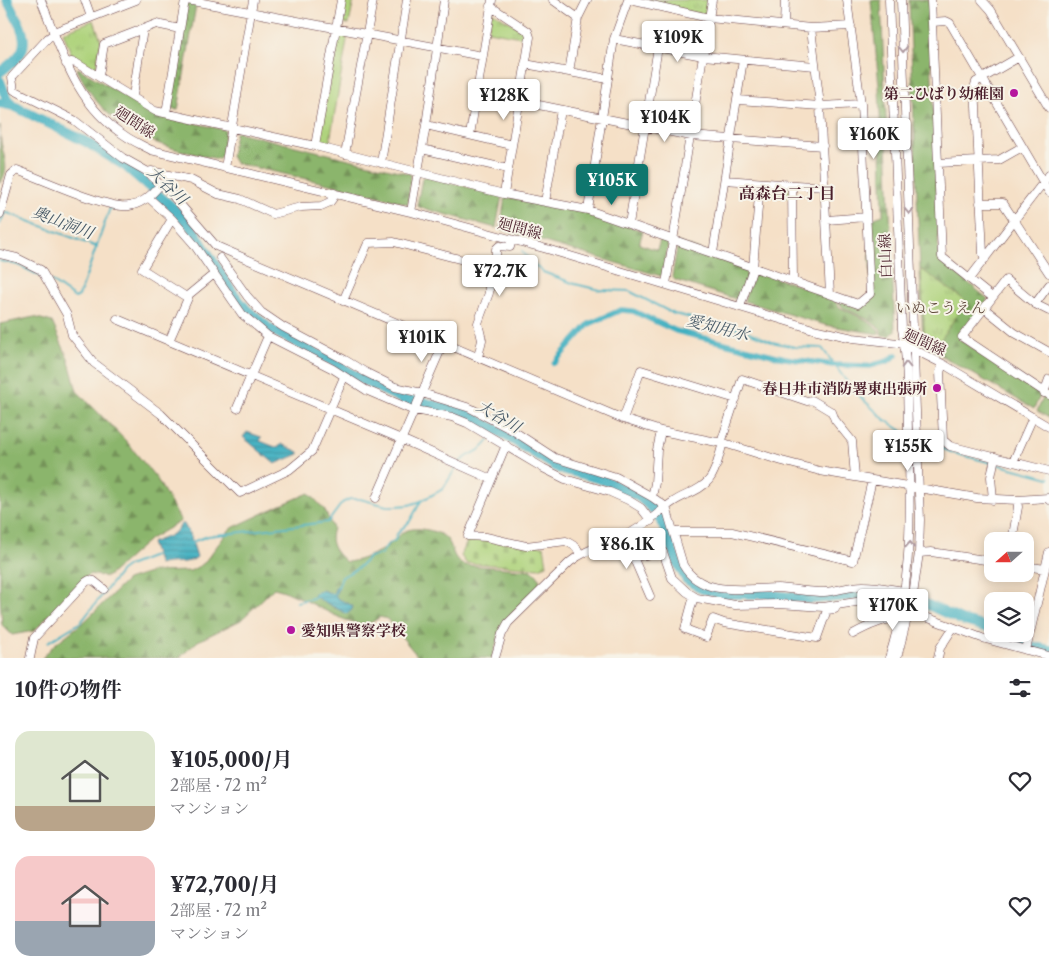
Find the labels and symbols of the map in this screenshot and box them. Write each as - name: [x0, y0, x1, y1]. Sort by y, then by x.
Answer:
- pin: ¥109K: [643, 20, 713, 63]
- one-way arrow: [897, 45, 908, 53]
- pin: ¥128K: [469, 78, 539, 121]
- place label: 第二ひばり幼稚園: [884, 84, 1004, 103]
- marker: 第二ひばり幼稚園: [1008, 87, 1020, 99]
- pin: ¥104K: [630, 100, 700, 143]
- street label: 廻間線: [111, 102, 159, 142]
- pin: ¥160K: [839, 118, 909, 160]
- water label: 大谷川: [144, 161, 194, 210]
- pin: ¥105K: [577, 164, 647, 206]
- district label: 高森台二丁目: [739, 183, 835, 203]
- water label: 奥山洞川: [30, 201, 98, 244]
- one-way arrow: [904, 207, 915, 215]
- street label: 廻間線: [496, 213, 544, 243]
- street label: 白山線: [875, 233, 895, 279]
- pin: ¥72.7K: [459, 254, 541, 297]
- park label: いぬこうえん: [896, 298, 986, 317]
- water label: 愛知用水: [685, 310, 753, 345]
- pin: ¥101K: [387, 320, 457, 363]
- street label: 廻間線: [901, 324, 949, 360]
- one-way arrow: [901, 361, 911, 369]
- place label: 春日井市消防署東出張所: [762, 379, 927, 398]
- marker: 春日井市消防署東出張所: [931, 382, 943, 394]
- water label: 大谷川: [473, 395, 527, 438]
- pin: ¥155K: [873, 430, 943, 472]
- pin: ¥86.1K: [586, 528, 668, 570]
- north arrow: [984, 532, 1034, 582]
- one-way arrow: [904, 541, 915, 549]
- pin: ¥170K: [858, 588, 928, 631]
- place label: 愛知県警察学校: [301, 621, 406, 640]
- marker: 愛知県警察学校: [285, 624, 297, 636]

